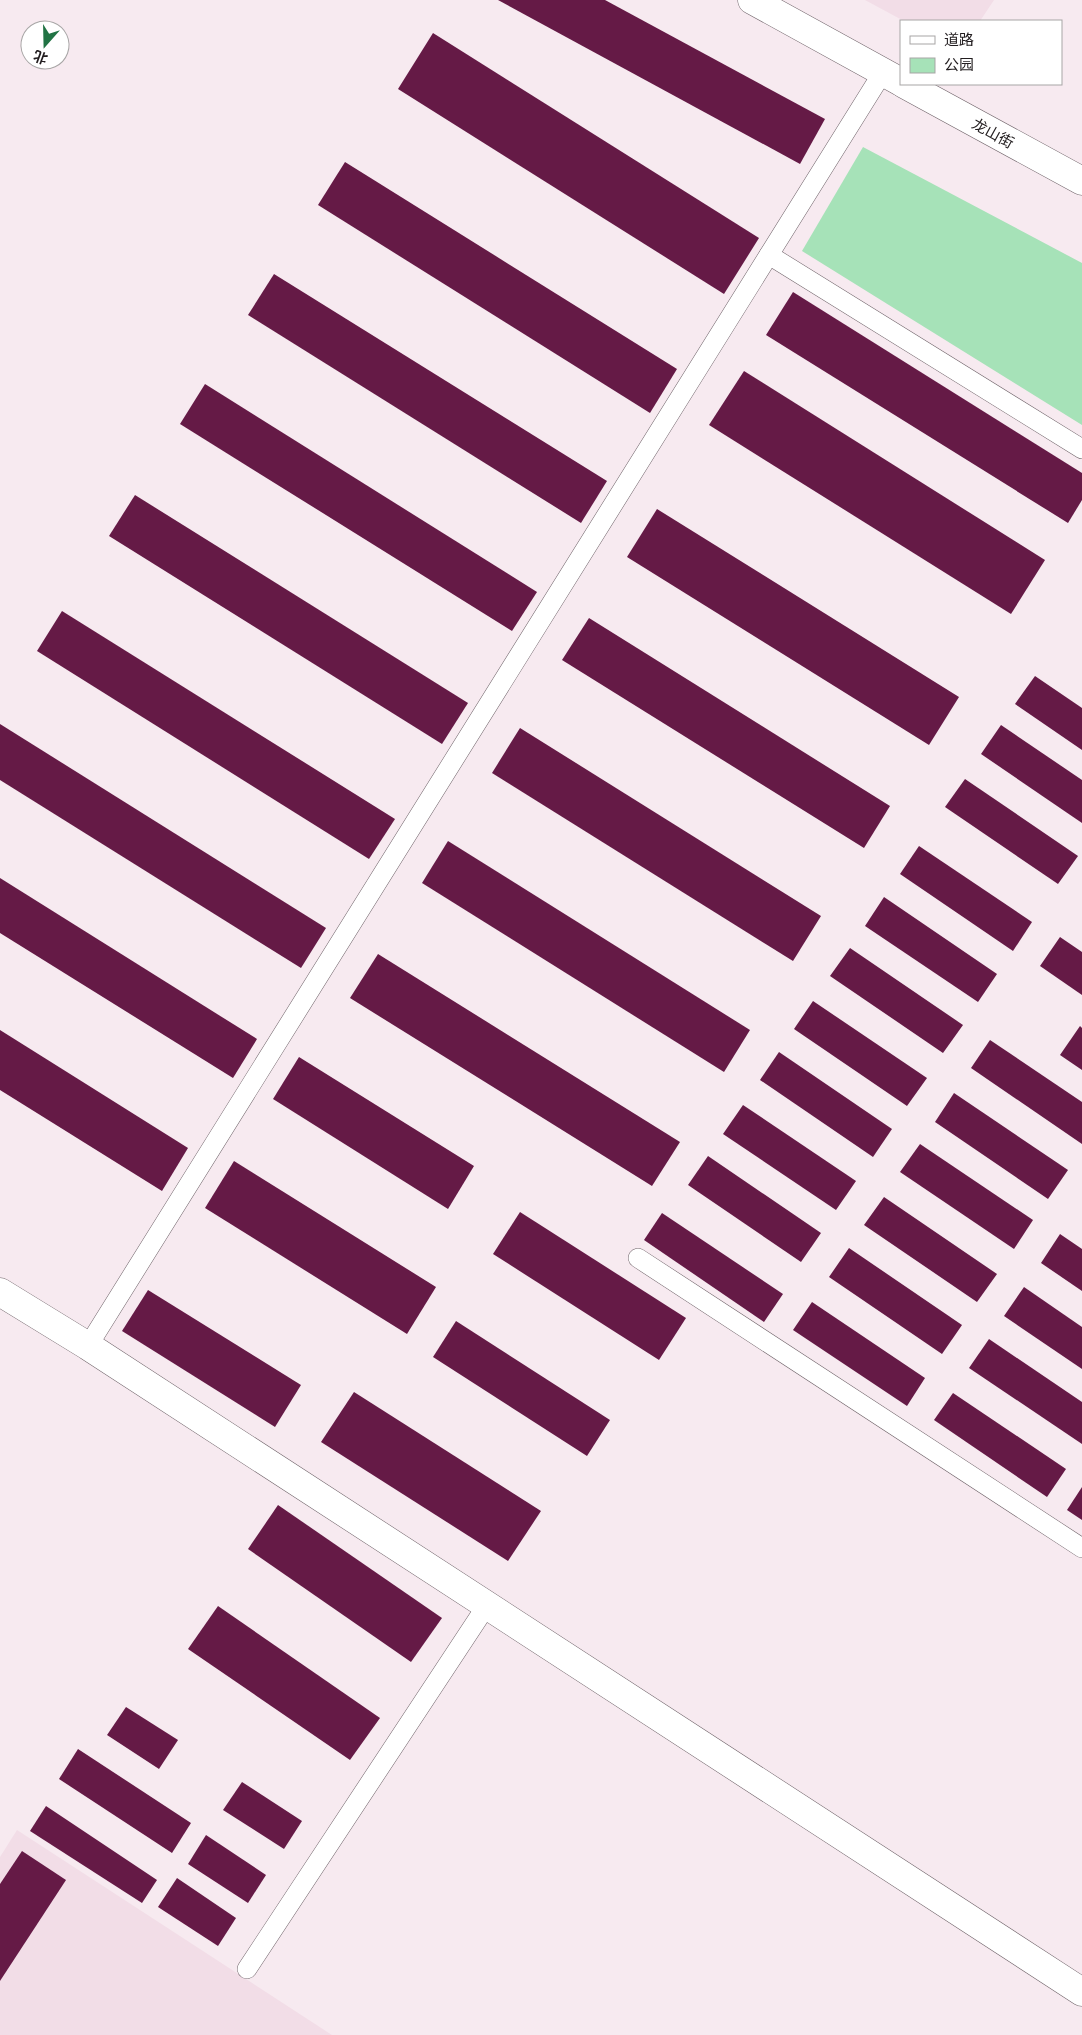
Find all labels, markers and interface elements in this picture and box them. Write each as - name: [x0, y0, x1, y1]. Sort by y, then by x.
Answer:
- north arrow: [20, 20, 70, 70]
- legend: [900, 20, 1062, 85]
- text: 道路: [944, 28, 974, 51]
- text: 北: [30, 45, 51, 70]
- text: 公园: [944, 53, 974, 76]
- street label: 龙山街: [968, 112, 1018, 154]

